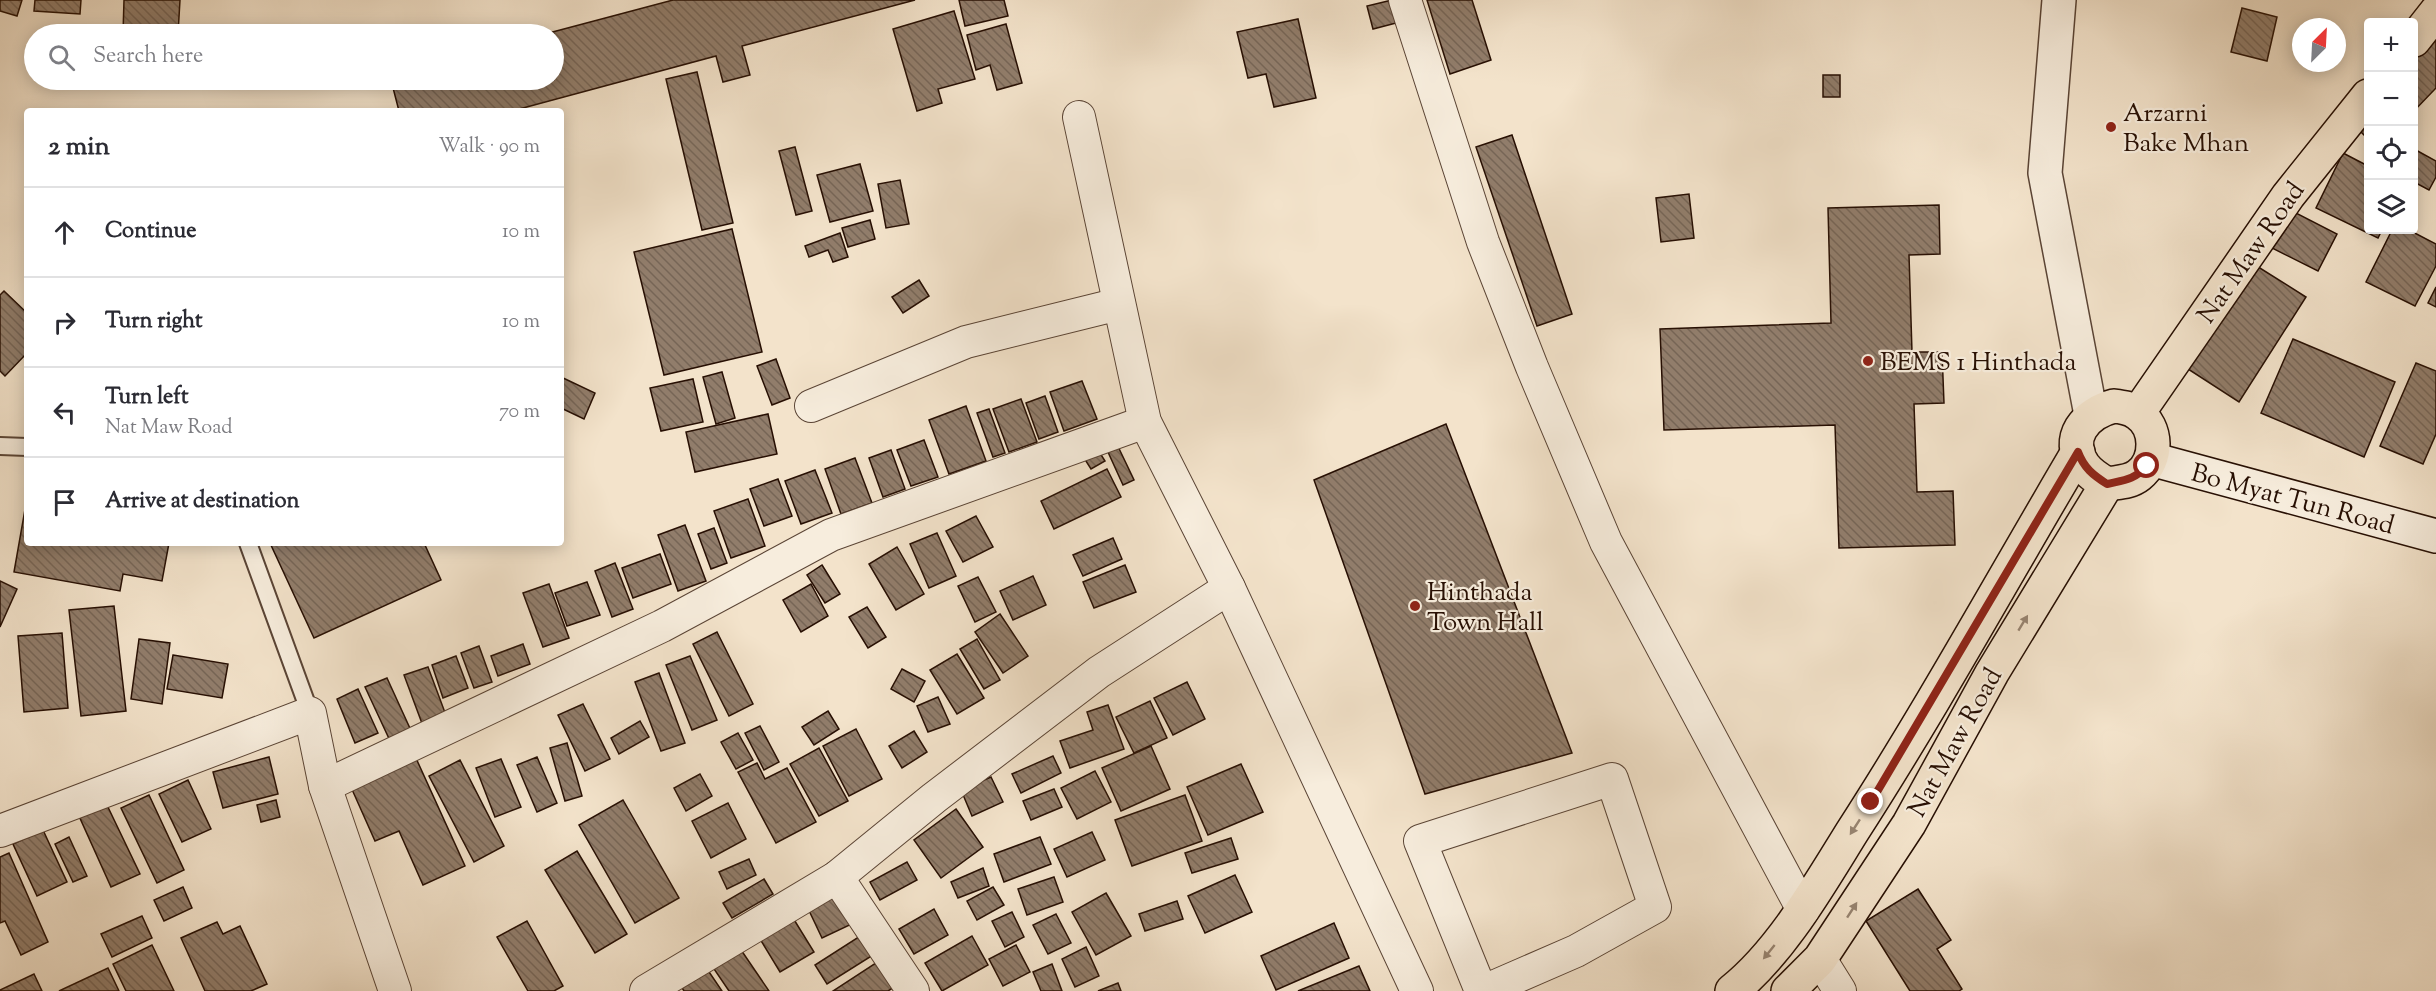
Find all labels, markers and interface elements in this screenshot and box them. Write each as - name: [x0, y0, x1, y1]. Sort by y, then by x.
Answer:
- north arrow: [2292, 18, 2346, 72]
- map controls: [2364, 18, 2418, 234]
- button: +: [2364, 18, 2418, 72]
- search box: [24, 24, 564, 90]
- icon: search: [45, 41, 78, 74]
- text: Search here: [93, 41, 203, 73]
- button: −: [2364, 72, 2418, 126]
- place label: Arzarni Bake Mhan: [2123, 96, 2249, 163]
- marker: Arzarni Bake Mhan: [2104, 120, 2118, 134]
- button: locate: [2364, 126, 2418, 180]
- text: 2 min: [48, 129, 110, 166]
- text: Walk · 90 m: [438, 133, 540, 162]
- street label: Nat Maw Road: [2189, 175, 2315, 332]
- button: layers: [2364, 180, 2418, 234]
- icon: ahead: [48, 216, 81, 249]
- text: Continue: [105, 216, 196, 248]
- text: 10 m: [502, 218, 540, 247]
- icon: right: [48, 306, 81, 339]
- text: Turn right: [105, 306, 202, 338]
- text: 10 m: [502, 308, 540, 337]
- place label: BEMS 1 Hinthada: [1880, 345, 2077, 382]
- marker: BEMS 1 Hinthada: [1861, 354, 1875, 368]
- text: Turn left: [105, 382, 188, 414]
- icon: left: [48, 396, 81, 429]
- text: 70 m: [499, 398, 540, 427]
- text: Nat Maw Road: [105, 414, 232, 443]
- route start: [2133, 452, 2159, 478]
- street label: Bo Myat Tun Road: [2187, 455, 2398, 545]
- icon: arrive: [48, 486, 81, 519]
- text: Arrive at destination: [105, 486, 300, 518]
- place label: Hinthada Town Hall: [1427, 575, 1544, 642]
- marker: Hinthada Town Hall: [1408, 599, 1422, 613]
- one-way arrow: [2017, 615, 2028, 631]
- street label: Nat Maw Road: [1900, 662, 2013, 825]
- route end: [1857, 788, 1883, 814]
- one-way arrow: [1850, 819, 1861, 836]
- one-way arrow: [1847, 902, 1858, 918]
- one-way arrow: [1762, 944, 1775, 960]

